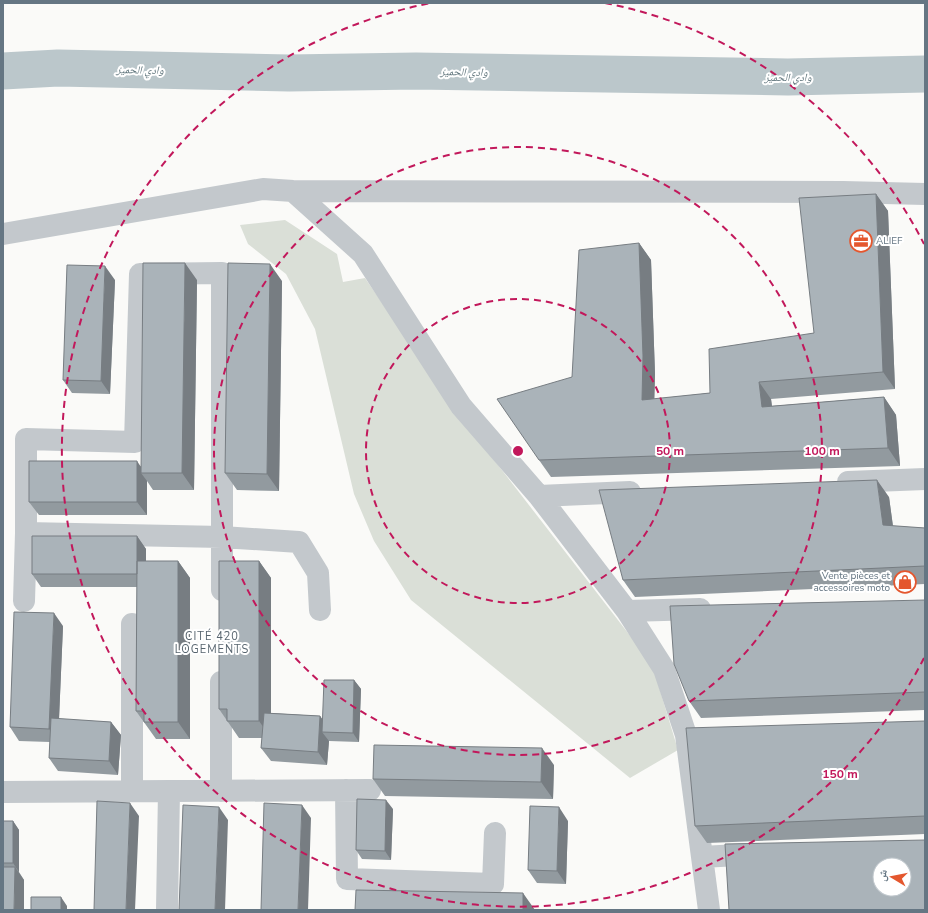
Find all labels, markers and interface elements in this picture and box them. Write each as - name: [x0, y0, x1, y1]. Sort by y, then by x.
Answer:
- water label: وادي الحميز: [115, 62, 164, 79]
- water label: وادي الحميز: [439, 64, 488, 81]
- water label: وادي الحميز: [763, 70, 812, 85]
- office icon: ALIEF: [848, 228, 874, 254]
- place label: ALIEF: [876, 234, 903, 248]
- text: 50 m: [656, 443, 684, 459]
- text: 100 m: [804, 443, 840, 459]
- centre of rings: [511, 444, 525, 458]
- place label: Vente pièces et accessoires moto: [814, 569, 890, 595]
- shop icon: Vente pièces et accessoires moto: [892, 569, 918, 595]
- district label: CITÉ 420 LOGEMENTS: [175, 628, 249, 657]
- text: 150 m: [822, 766, 858, 782]
- north arrow: [872, 857, 912, 897]
- text: ش: [874, 868, 891, 882]

